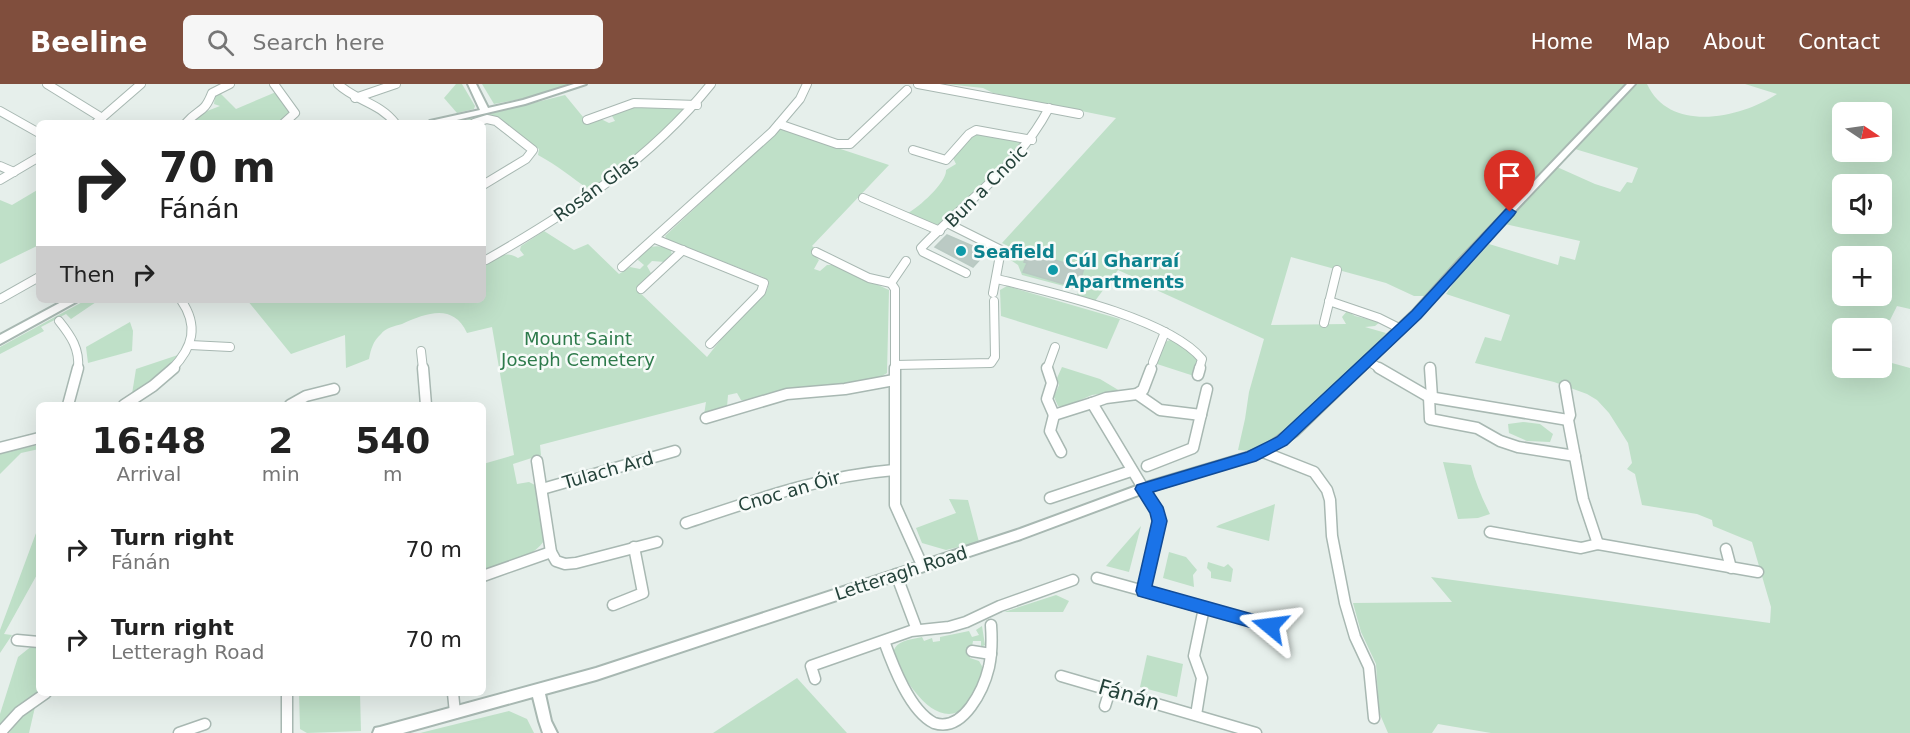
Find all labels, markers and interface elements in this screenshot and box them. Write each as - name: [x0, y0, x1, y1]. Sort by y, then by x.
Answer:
- search box: [183, 15, 603, 69]
- text: Beeline: [30, 26, 147, 59]
- icon: search: [204, 26, 237, 59]
- text: Search here: [252, 30, 385, 55]
- text: Home: [1531, 30, 1593, 54]
- text: Map: [1626, 30, 1670, 54]
- text: About: [1703, 30, 1765, 54]
- text: Contact: [1798, 30, 1880, 54]
- north arrow: [1832, 102, 1892, 162]
- map controls: [1832, 102, 1892, 378]
- street label: Bun a Cnoic: [941, 141, 1031, 231]
- text: 70 m: [159, 143, 276, 192]
- icon: right: [60, 144, 138, 222]
- street label: Rosán Glas: [550, 150, 642, 226]
- pin: [1484, 150, 1535, 212]
- icon: arrive: [1493, 159, 1526, 192]
- button: sound: [1832, 174, 1892, 234]
- text: Fánán: [159, 193, 239, 224]
- place label: Seafield: [973, 241, 1055, 262]
- marker: Seafield: [954, 244, 968, 258]
- button: +: [1832, 246, 1892, 306]
- place label: Cúl Gharraí Apartments: [1065, 250, 1185, 292]
- icon: right: [127, 258, 160, 291]
- text: Then: [60, 262, 115, 287]
- marker: Cúl Gharraí Apartments: [1046, 263, 1060, 277]
- button: −: [1832, 318, 1892, 378]
- park label: Mount Saint Joseph Cemetery: [500, 328, 655, 370]
- text: 16:48: [92, 420, 206, 461]
- text: 2: [268, 420, 293, 461]
- text: 540: [355, 420, 430, 461]
- street label: Tulach Ard: [559, 447, 656, 493]
- text: Arrival: [116, 462, 181, 486]
- text: min: [262, 462, 300, 486]
- text: m: [383, 462, 403, 486]
- street label: Cnoc an Óir: [735, 466, 843, 516]
- text: Turn right: [111, 525, 234, 550]
- icon: right: [60, 533, 93, 566]
- text: 70 m: [406, 537, 462, 562]
- street label: Letteragh Road: [832, 542, 970, 604]
- text: Fánán: [111, 550, 171, 574]
- position arrow: [1238, 594, 1302, 658]
- text: Turn right: [111, 615, 234, 640]
- icon: right: [60, 623, 93, 656]
- text: 70 m: [406, 627, 462, 652]
- text: Letteragh Road: [111, 640, 264, 664]
- street label: Fánán: [1096, 675, 1162, 715]

